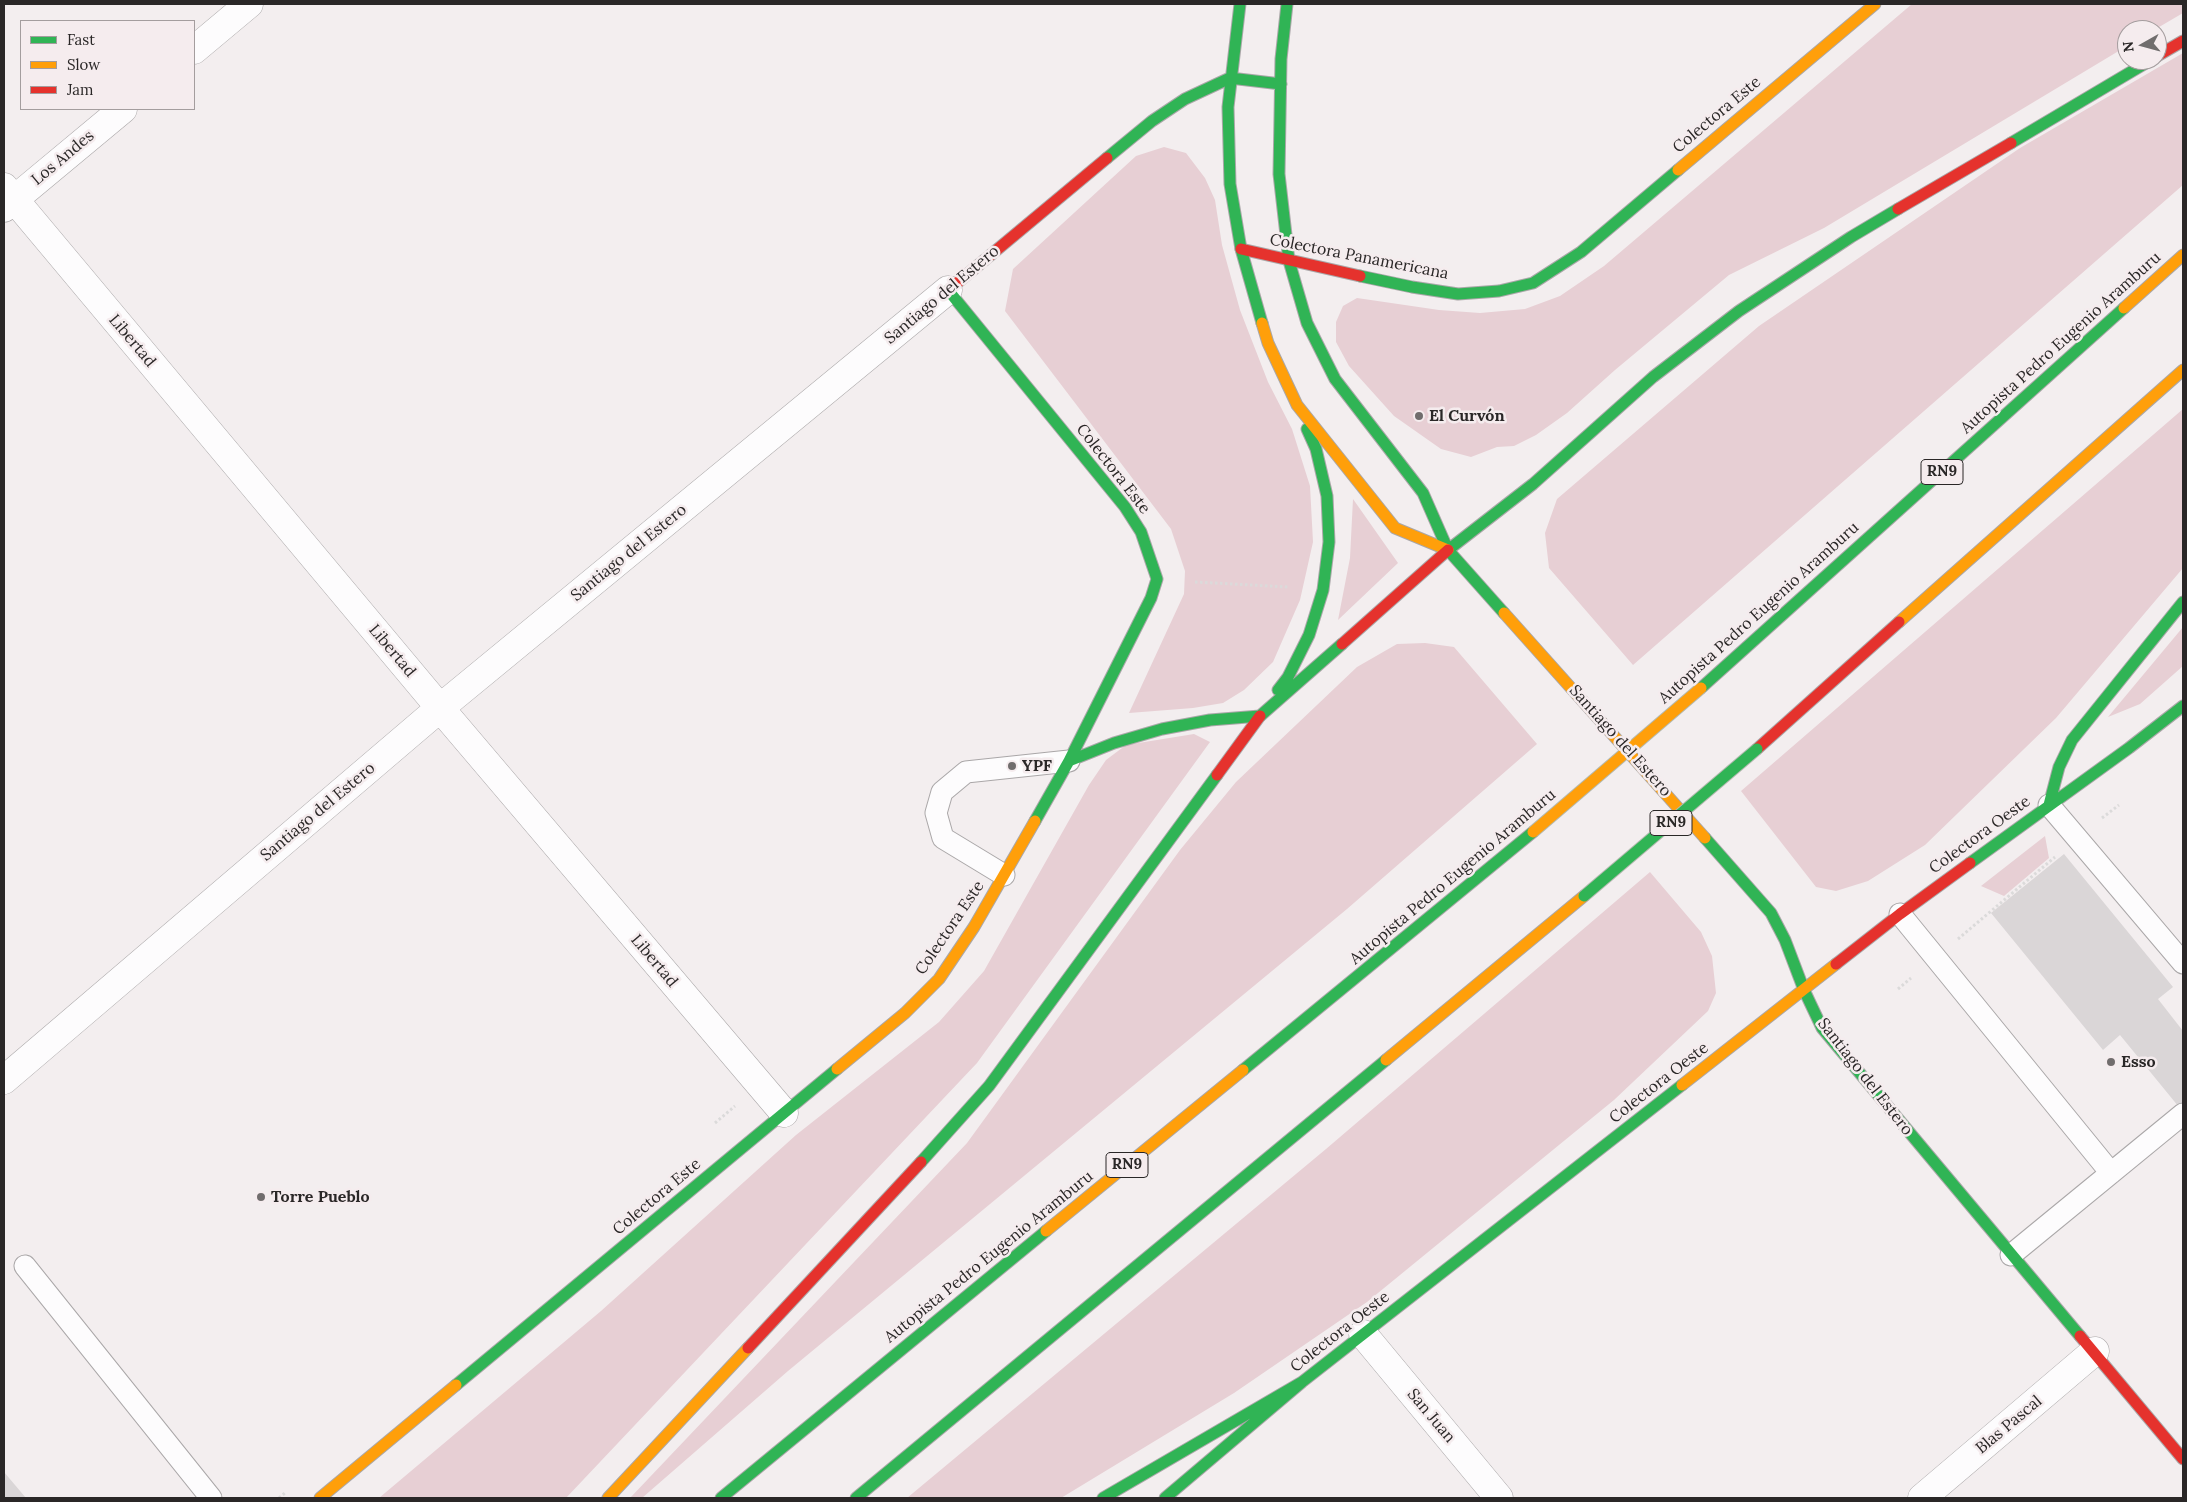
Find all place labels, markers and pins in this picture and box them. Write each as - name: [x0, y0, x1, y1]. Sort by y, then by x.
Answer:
- place label: El Curvón: [1429, 406, 1505, 426]
- marker: El Curvón: [1413, 410, 1425, 422]
- place label: YPF: [1022, 756, 1052, 776]
- marker: YPF: [1006, 760, 1018, 772]
- place label: Esso: [2121, 1052, 2155, 1072]
- marker: Esso: [2105, 1056, 2117, 1068]
- place label: Torre Pueblo: [271, 1187, 370, 1207]
- marker: Torre Pueblo: [255, 1191, 267, 1203]

